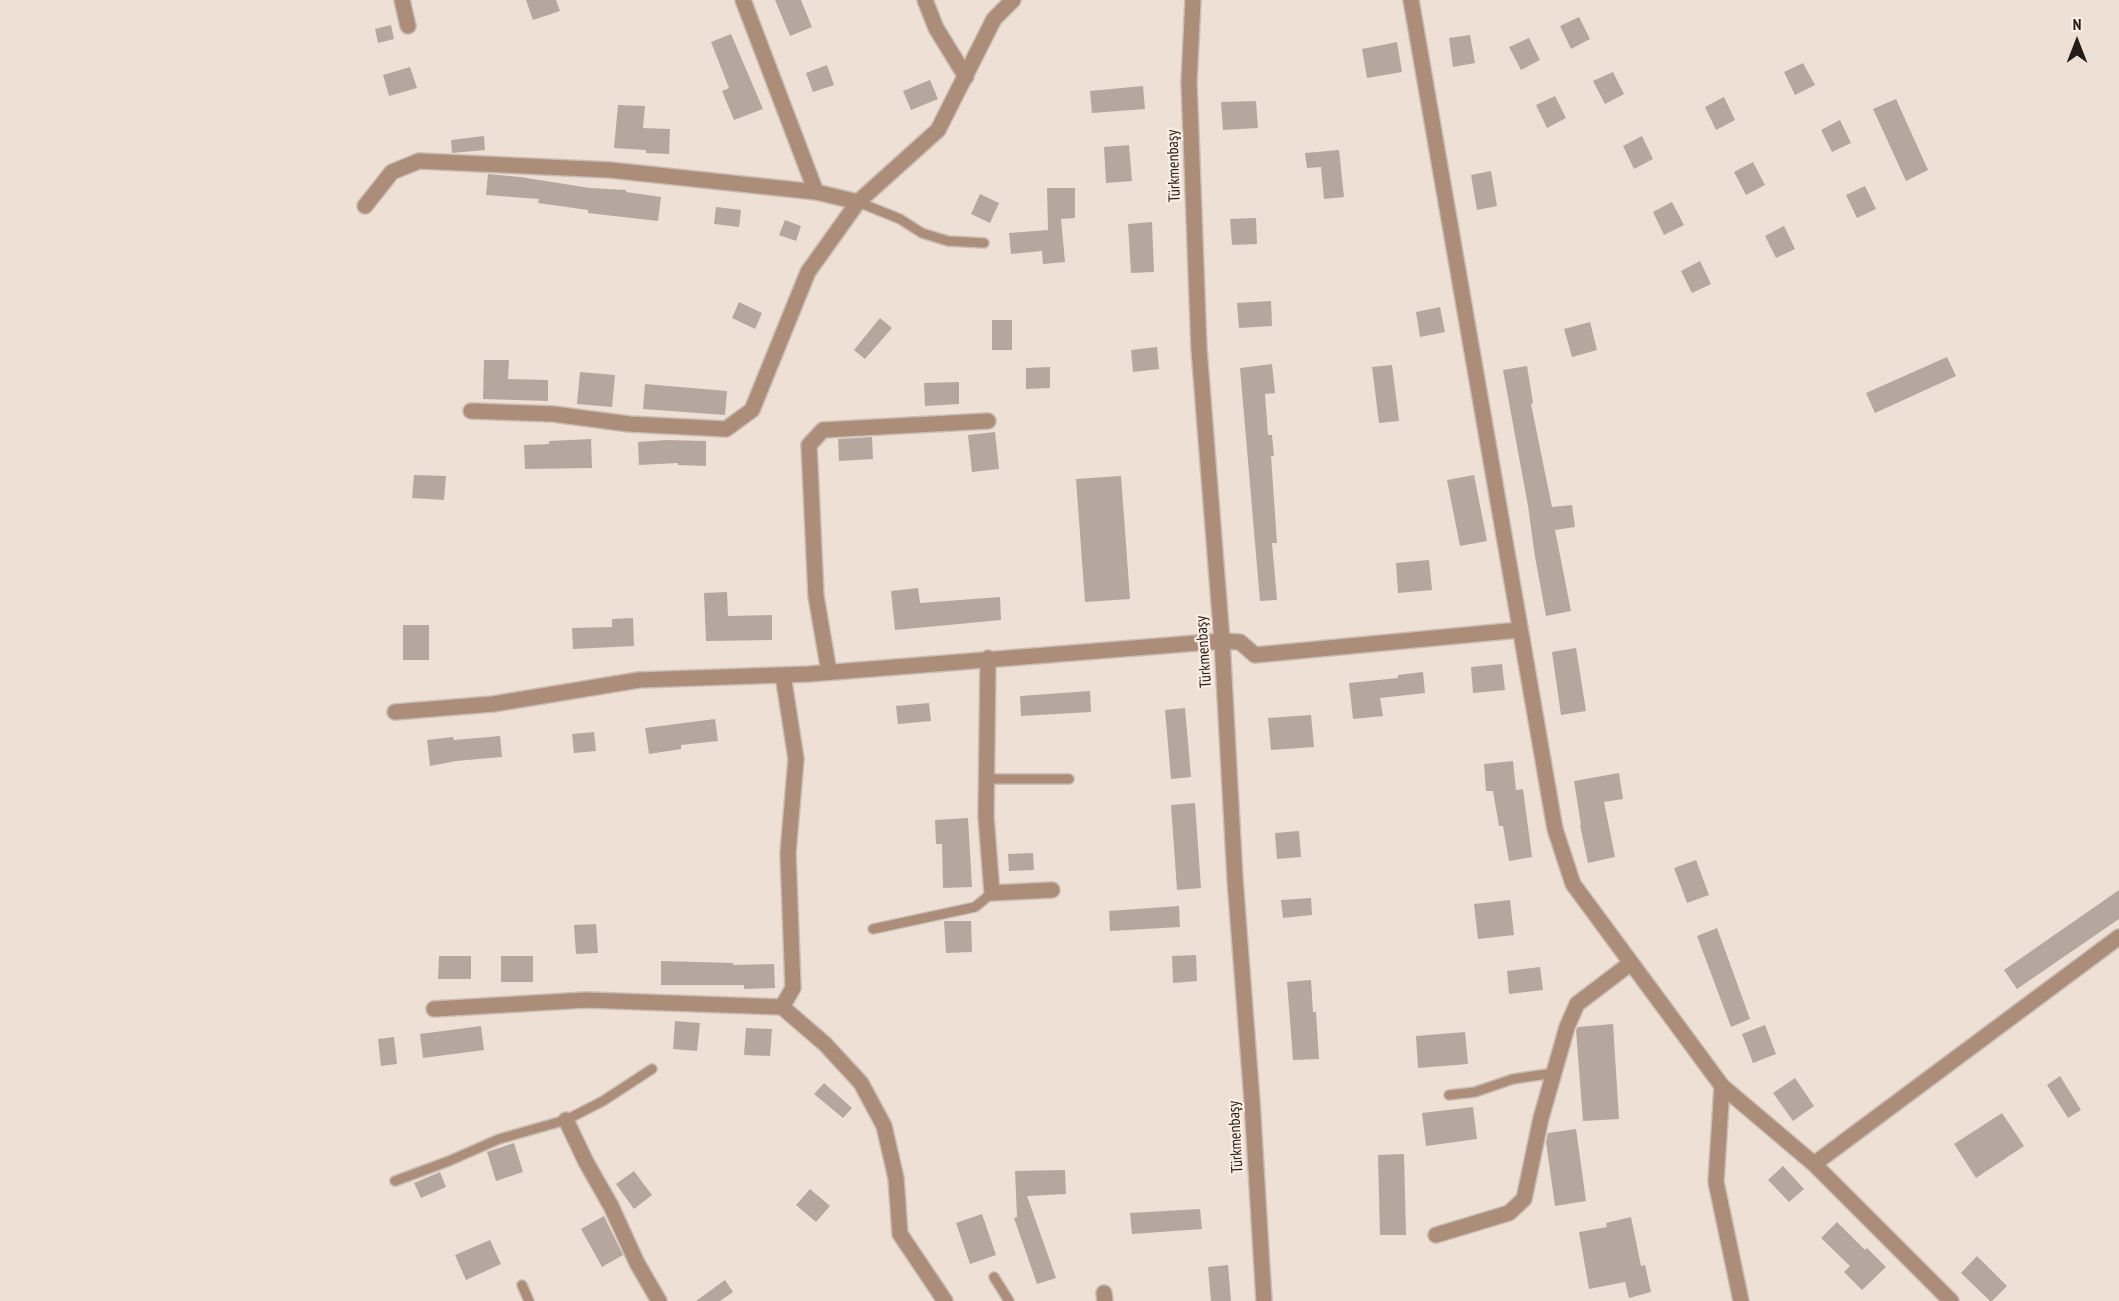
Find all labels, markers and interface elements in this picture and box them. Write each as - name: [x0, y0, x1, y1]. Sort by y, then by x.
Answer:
- north arrow: [2047, 12, 2107, 72]
- text: N: [2073, 14, 2081, 34]
- street label: Türkmenbaşy: [1163, 129, 1185, 203]
- street label: Türkmenbaşy: [1192, 615, 1216, 689]
- street label: Türkmenbaşy: [1225, 1100, 1247, 1174]

